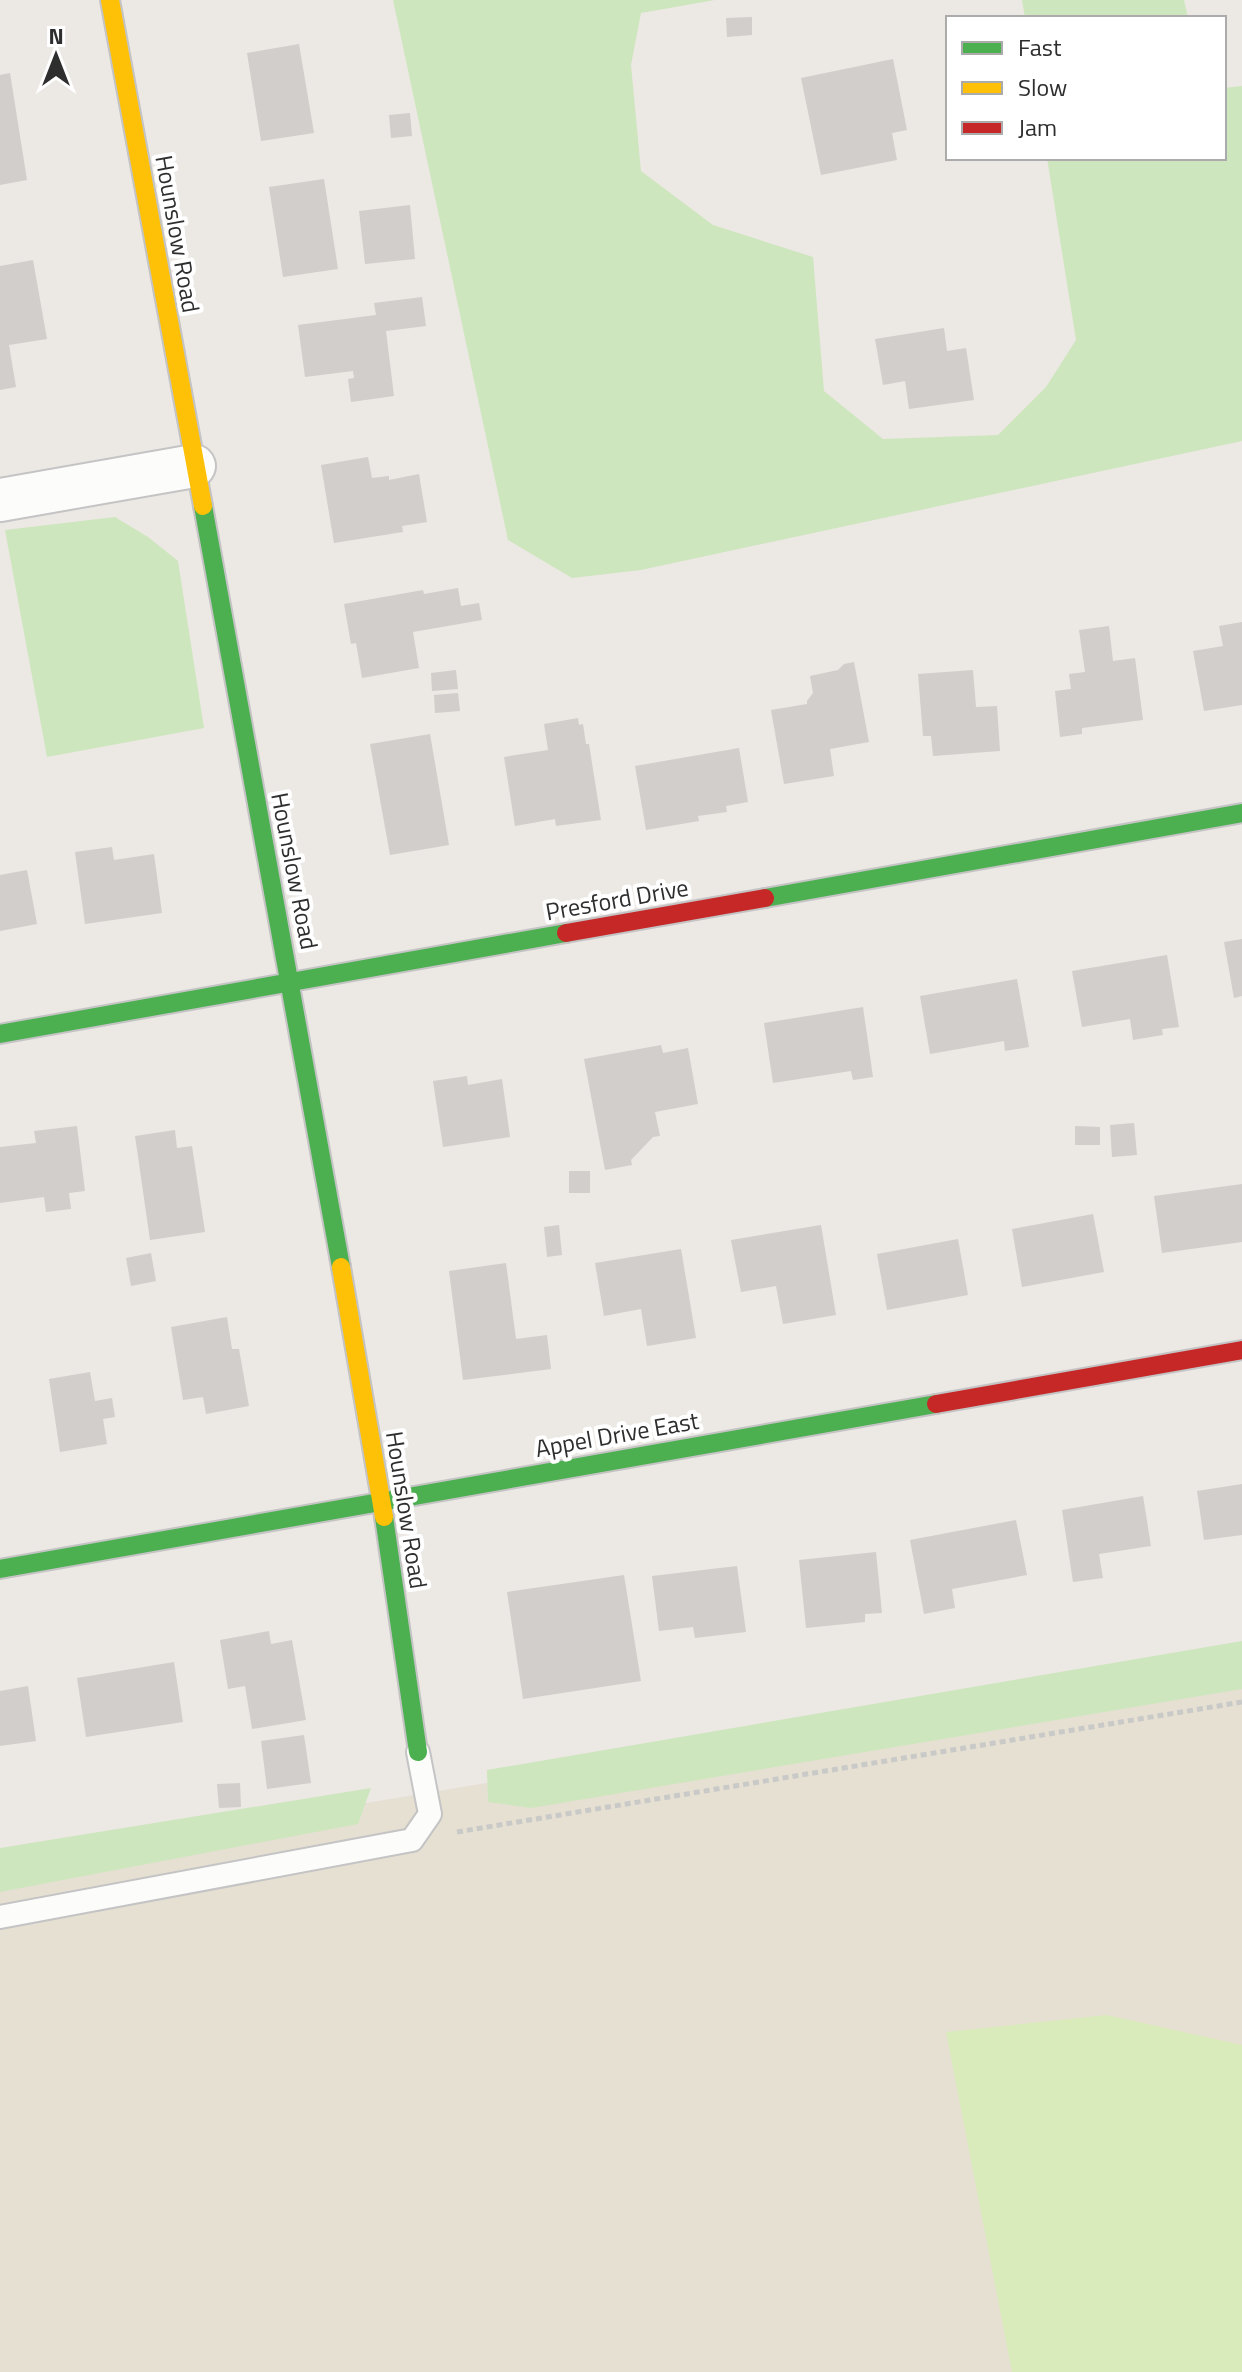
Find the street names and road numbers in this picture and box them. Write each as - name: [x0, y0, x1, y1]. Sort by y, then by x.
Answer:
- street label: Hounslow Road: [146, 152, 210, 315]
- street label: Hounslow Road: [262, 789, 328, 952]
- street label: Presford Drive: [543, 869, 691, 929]
- street label: Appel Drive East: [532, 1402, 702, 1466]
- street label: Hounslow Road: [377, 1428, 437, 1591]

